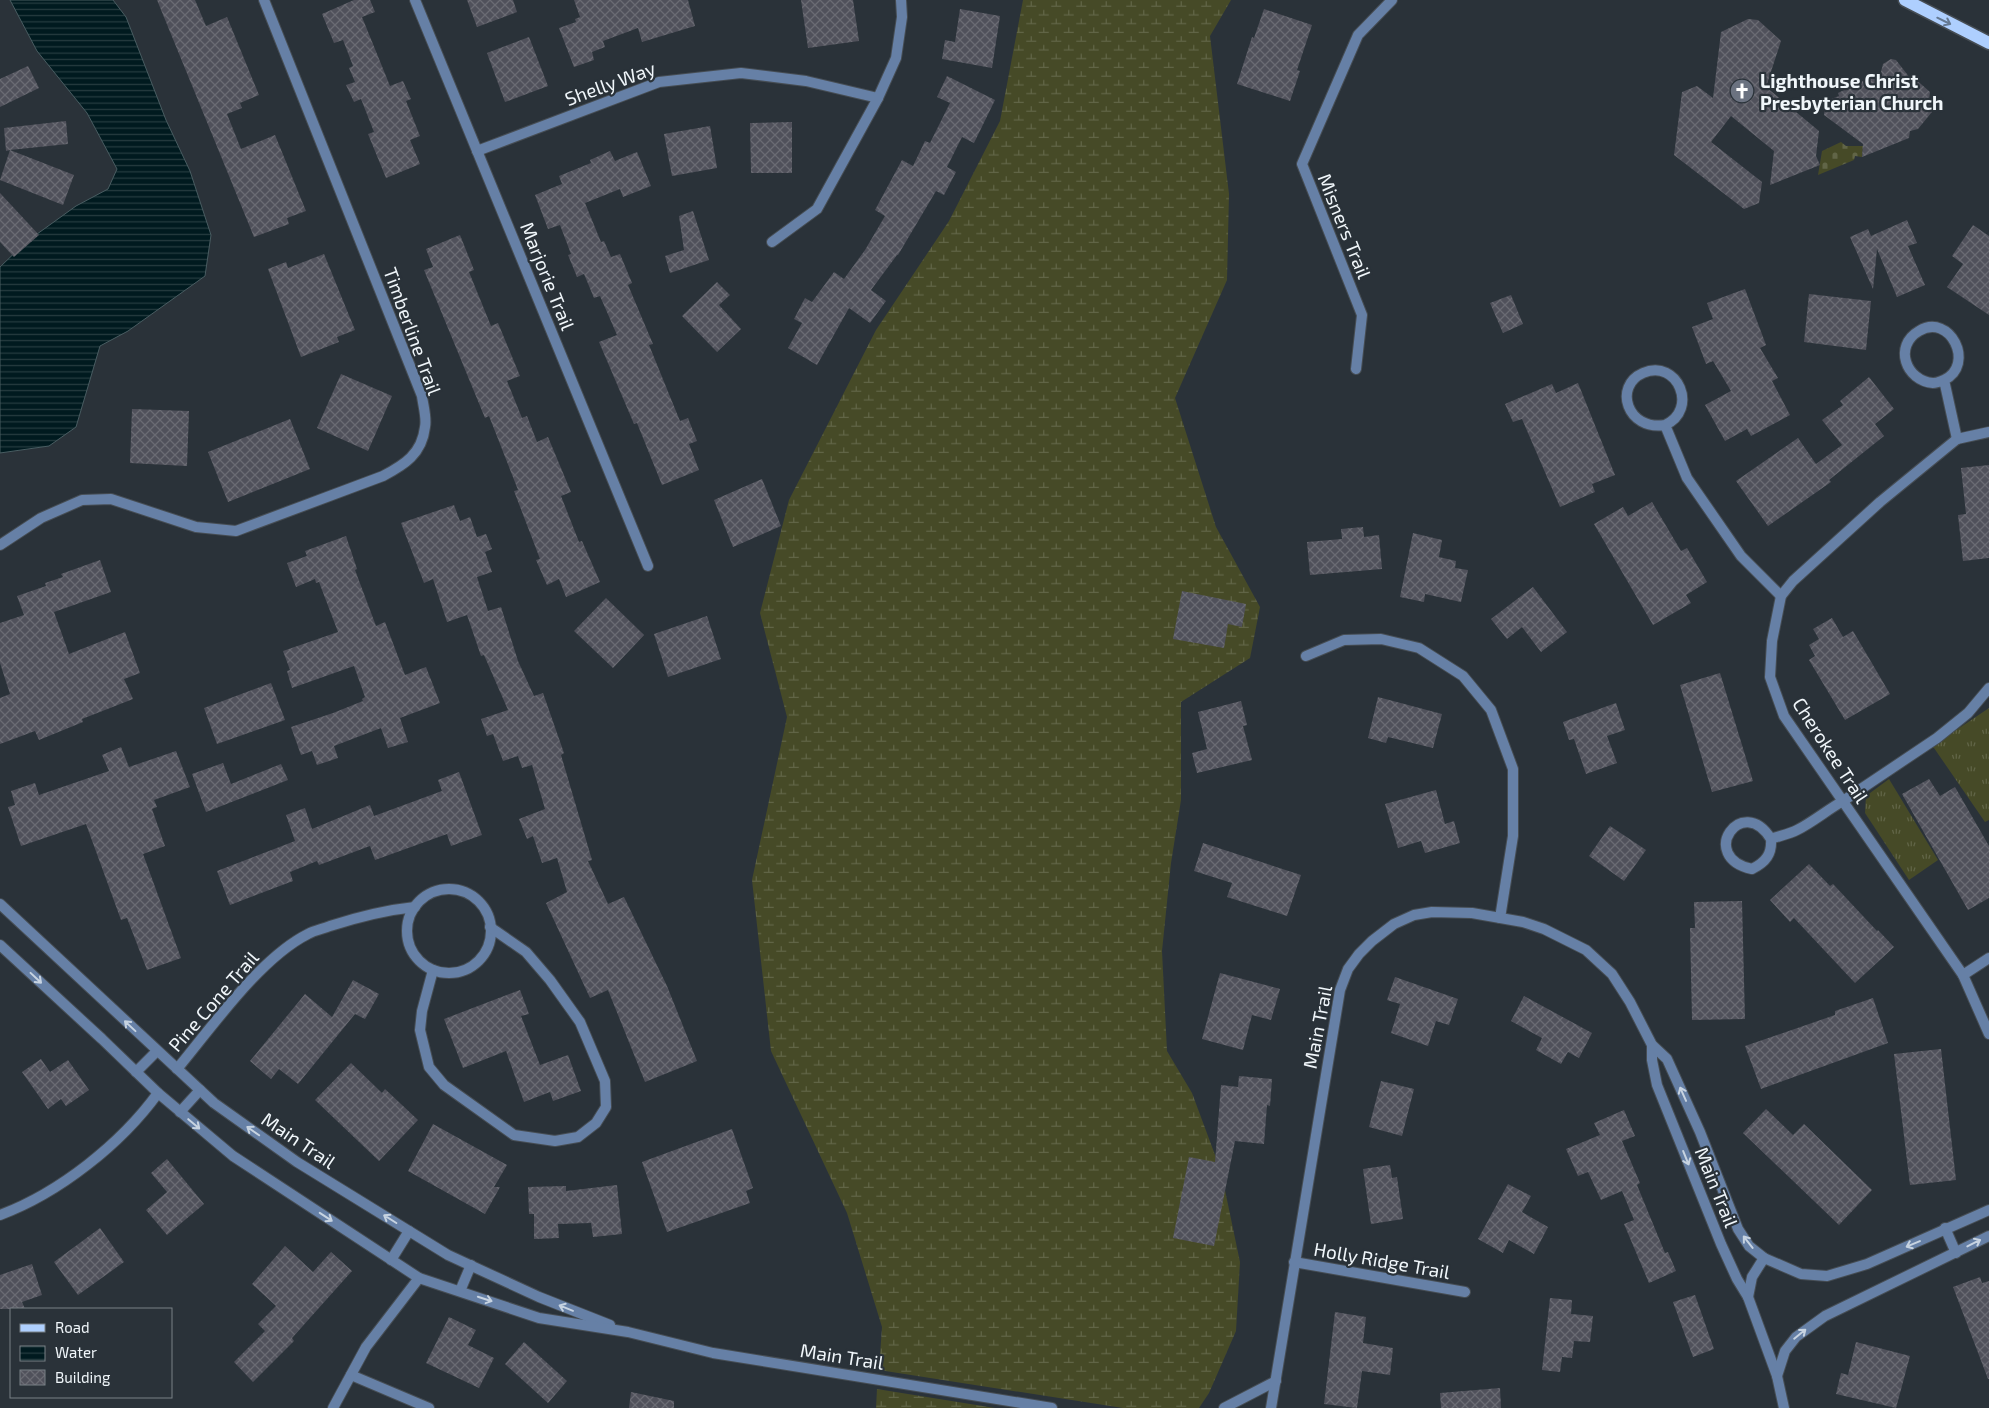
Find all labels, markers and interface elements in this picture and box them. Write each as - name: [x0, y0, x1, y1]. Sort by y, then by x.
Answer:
- one-way arrow: [1936, 16, 1951, 26]
- street label: Shelly Way: [562, 56, 658, 110]
- place label: Lighthouse Christ Presbyterian Church: [1760, 69, 1944, 115]
- church icon: Lighthouse Christ Presbyterian Church: [1729, 78, 1755, 104]
- street label: Misners Trail: [1314, 170, 1377, 282]
- street label: Marjorie Trail: [516, 219, 580, 334]
- street label: Timberline Trail: [379, 264, 447, 398]
- street label: Cherokee Trail: [1788, 693, 1874, 808]
- street label: Pine Cone Trail: [163, 946, 263, 1056]
- one-way arrow: [29, 972, 42, 984]
- street label: Main Trail: [1298, 983, 1336, 1071]
- one-way arrow: [124, 1020, 137, 1032]
- one-way arrow: [1677, 1087, 1687, 1102]
- street label: Main Trail: [258, 1107, 341, 1173]
- one-way arrow: [187, 1118, 200, 1129]
- one-way arrow: [246, 1126, 260, 1136]
- street label: Main Trail: [1691, 1144, 1744, 1231]
- one-way arrow: [1682, 1150, 1692, 1165]
- one-way arrow: [319, 1213, 333, 1223]
- one-way arrow: [383, 1213, 397, 1224]
- one-way arrow: [1742, 1236, 1753, 1249]
- street label: Holly Ridge Trail: [1312, 1237, 1452, 1283]
- one-way arrow: [1967, 1238, 1982, 1248]
- one-way arrow: [1906, 1240, 1921, 1249]
- one-way arrow: [477, 1295, 492, 1304]
- one-way arrow: [559, 1302, 574, 1312]
- legend: [10, 1308, 172, 1398]
- text: Road: [55, 1318, 90, 1336]
- one-way arrow: [1793, 1329, 1806, 1340]
- street label: Main Trail: [799, 1338, 886, 1374]
- text: Water: [55, 1343, 97, 1361]
- text: Building: [55, 1368, 111, 1386]

